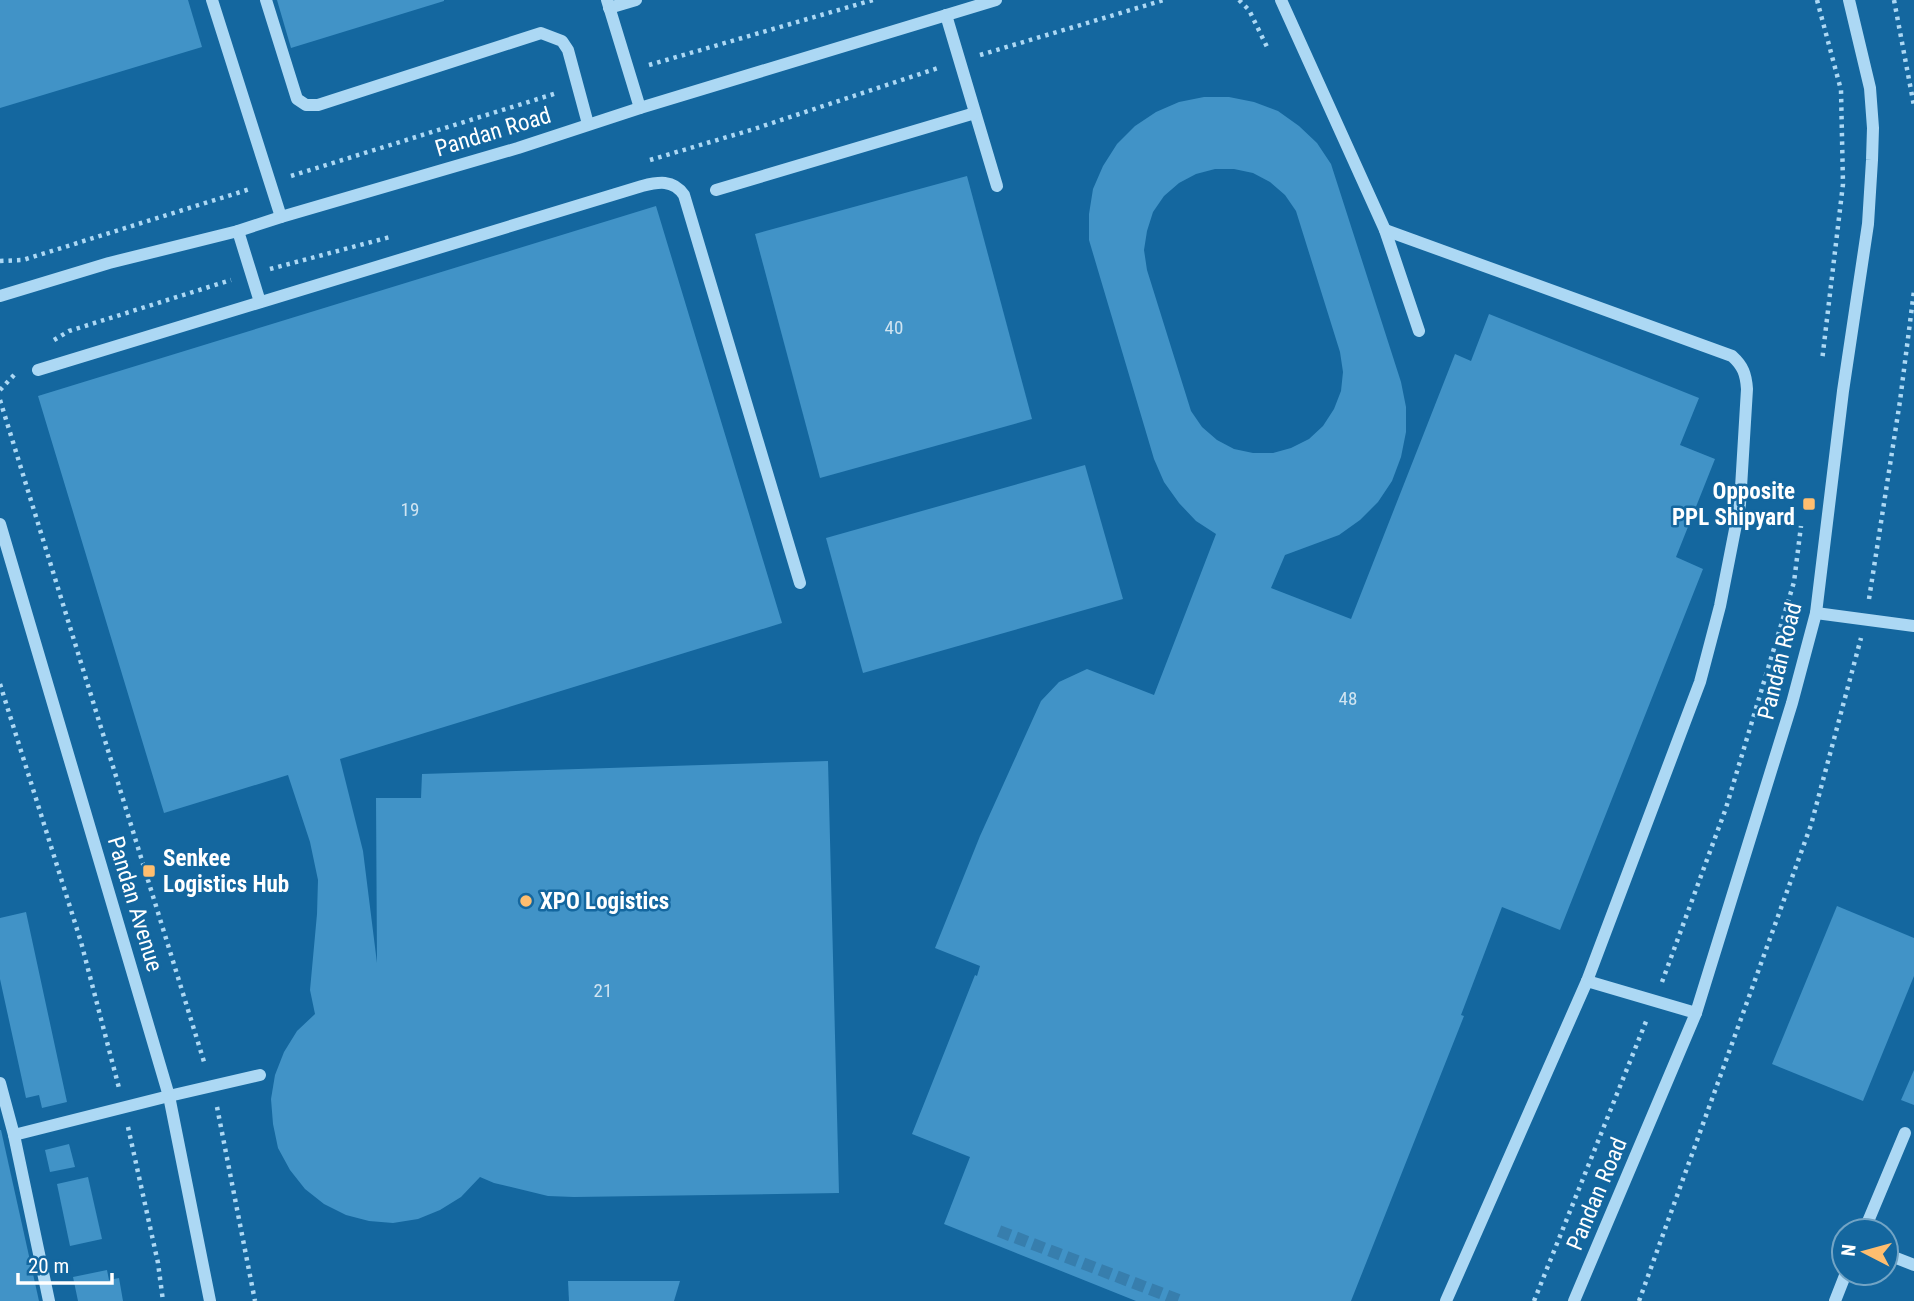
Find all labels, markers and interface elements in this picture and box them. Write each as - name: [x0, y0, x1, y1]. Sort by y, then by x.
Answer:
- street label: Pandan Road: [432, 102, 554, 162]
- house number: 40: [885, 316, 903, 339]
- place label: Opposite PPL Shipyard: [1672, 478, 1795, 531]
- marker: Opposite PPL Shipyard: [1801, 496, 1817, 512]
- house number: 19: [401, 498, 419, 521]
- street label: Pandan Road: [1752, 600, 1808, 722]
- house number: 48: [1339, 687, 1357, 710]
- street label: Pandan Avenue: [102, 833, 168, 975]
- place label: Senkee Logistics Hub: [163, 845, 289, 898]
- marker: Senkee Logistics Hub: [141, 863, 157, 879]
- place label: XPO Logistics: [540, 888, 669, 915]
- marker: XPO Logistics: [518, 893, 534, 909]
- house number: 21: [594, 979, 612, 1002]
- street label: Pandan Road: [1561, 1134, 1633, 1254]
- north arrow: [1830, 1217, 1900, 1287]
- scale bar: [18, 1242, 112, 1286]
- text: N: [1837, 1243, 1861, 1257]
- text: 20 m: [28, 1254, 69, 1278]

